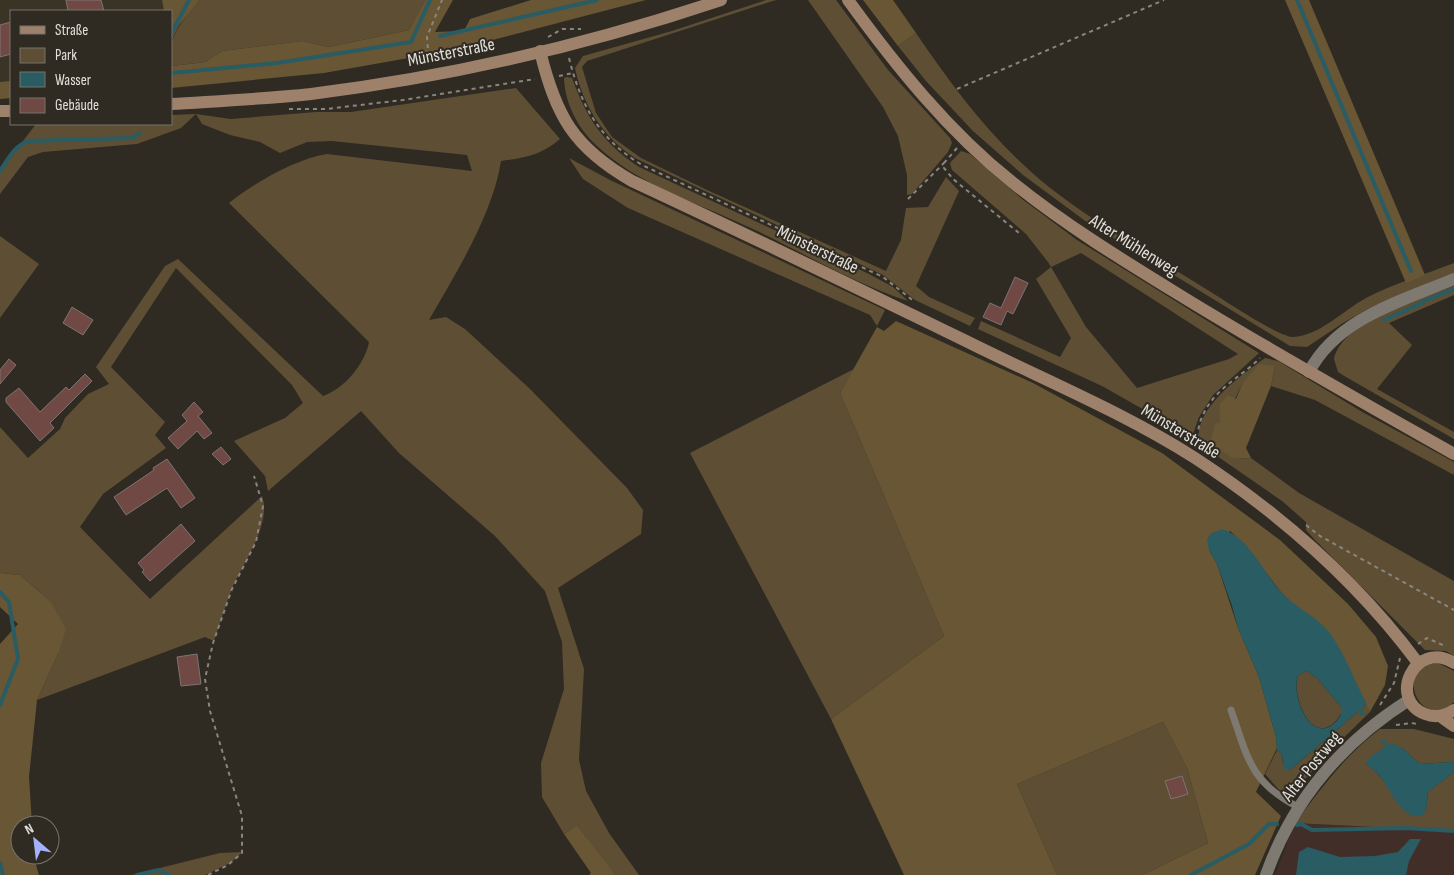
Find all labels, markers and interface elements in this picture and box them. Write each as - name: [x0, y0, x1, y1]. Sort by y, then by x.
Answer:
- legend: [10, 10, 172, 125]
- text: Straße: [55, 21, 88, 40]
- street label: Münsterstraße: [406, 34, 496, 71]
- text: Park: [55, 46, 77, 65]
- text: Wasser: [55, 71, 92, 90]
- text: Gebäude: [55, 96, 99, 115]
- street label: Alter Mühlenweg: [1085, 209, 1182, 281]
- street label: Münsterstraße: [773, 221, 862, 278]
- street label: Münsterstraße: [1137, 400, 1224, 463]
- street label: Alter Postweg: [1276, 727, 1346, 806]
- north arrow: [10, 815, 60, 865]
- text: N: [22, 820, 36, 838]

